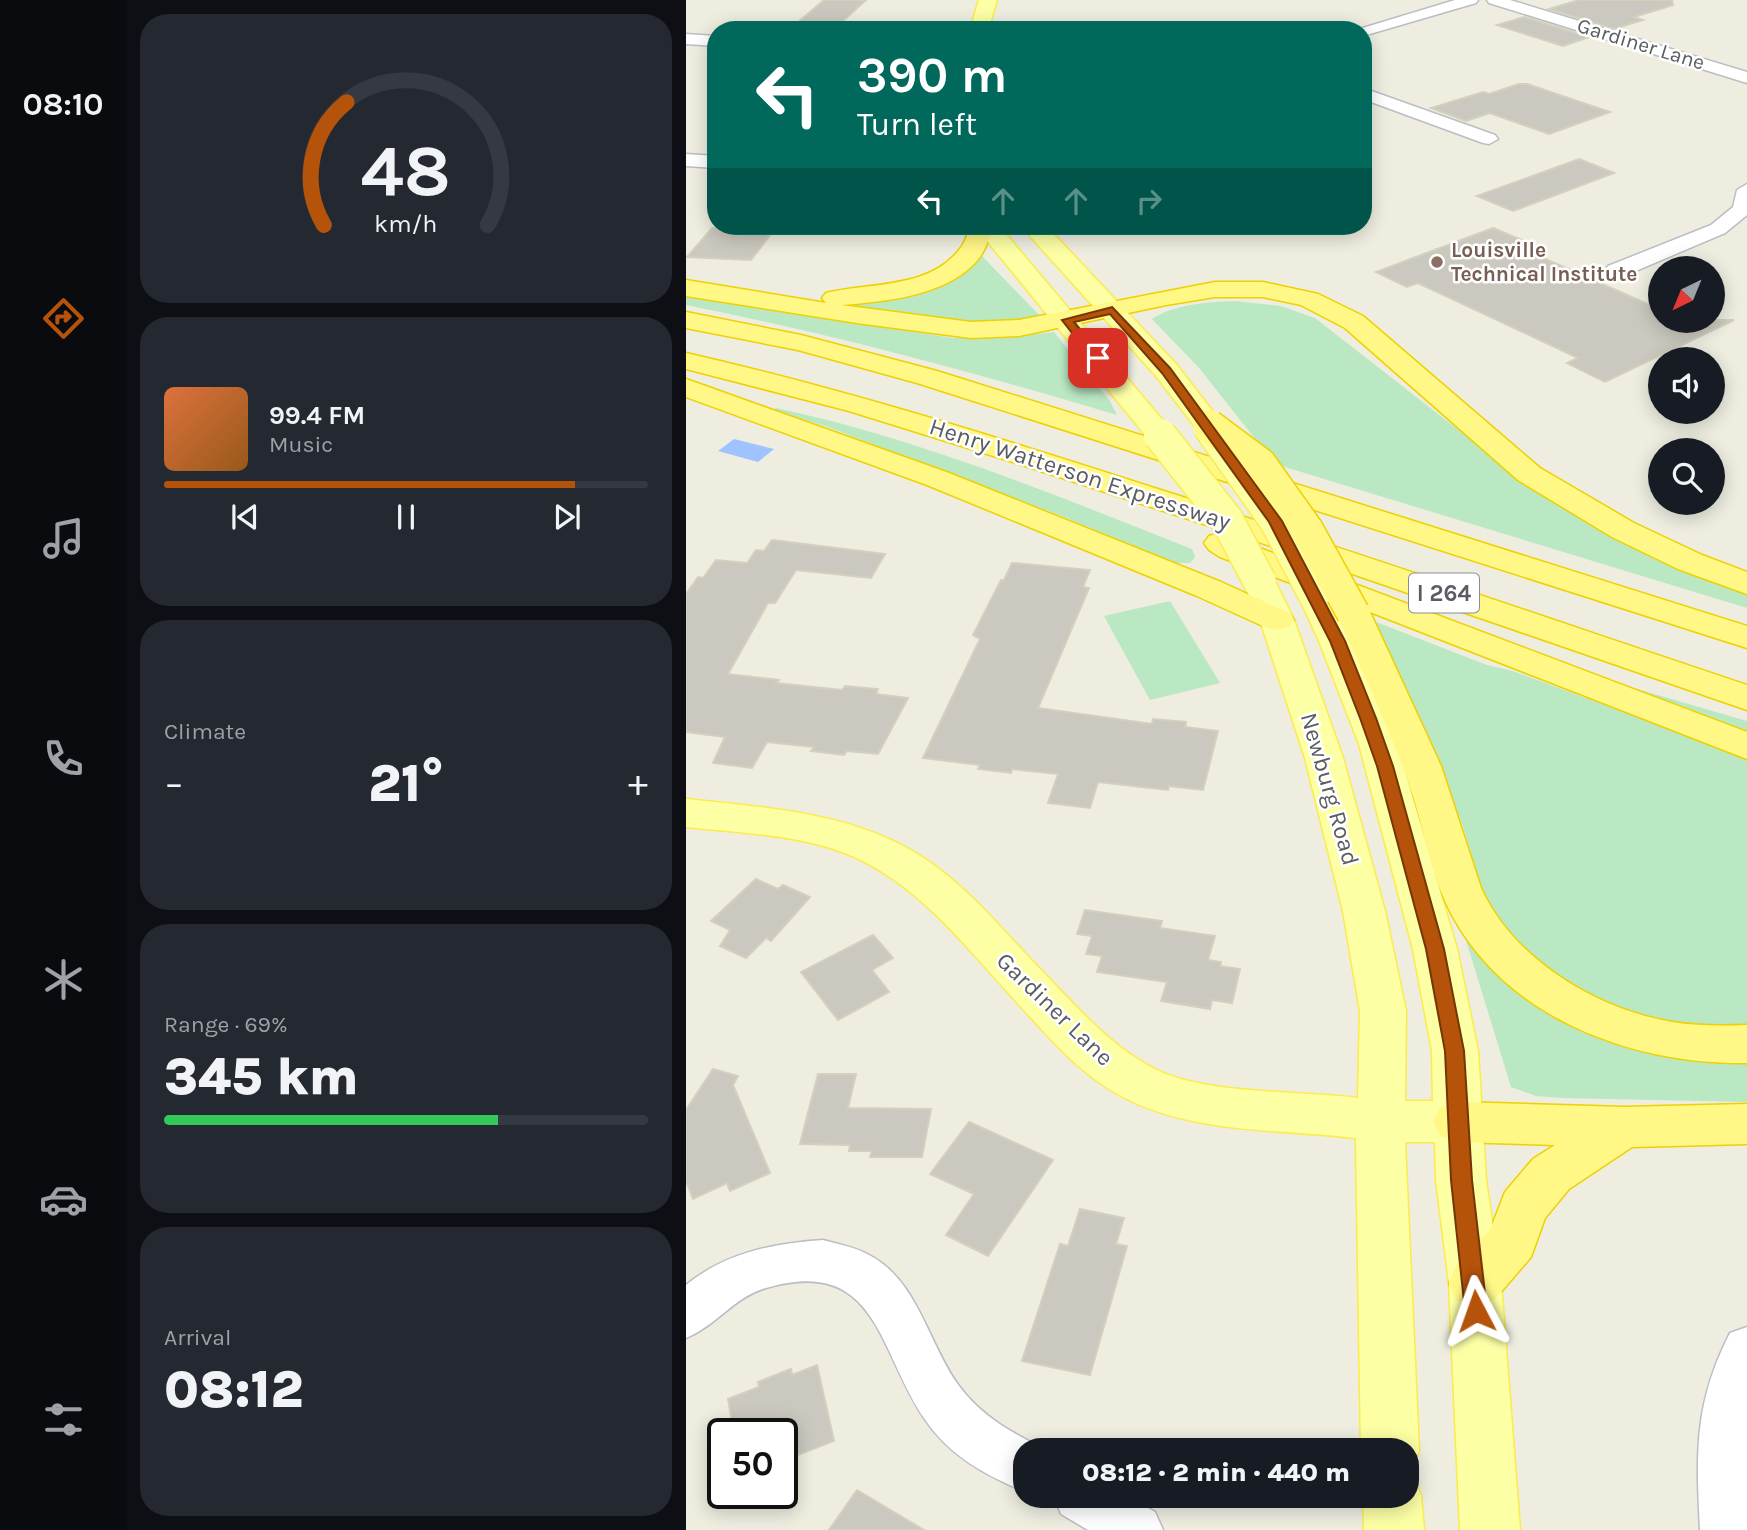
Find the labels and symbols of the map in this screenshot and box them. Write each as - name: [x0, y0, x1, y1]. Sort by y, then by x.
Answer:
- street label: Gardiner Lane: [1574, 13, 1708, 75]
- place label: Louisville Technical Institute: [1451, 238, 1637, 286]
- marker: Louisville Technical Institute: [1429, 254, 1445, 270]
- north arrow: [1648, 256, 1726, 332]
- pin: [1068, 328, 1128, 388]
- street label: Henry Watterson Expressway: [926, 412, 1234, 536]
- road number: I 264: [1409, 573, 1479, 612]
- street label: Newburg Road: [1295, 709, 1365, 869]
- street label: Gardiner Lane: [991, 946, 1119, 1072]
- position arrow: [1439, 1274, 1513, 1348]
- speed limit sign: 50: [707, 1418, 798, 1509]

